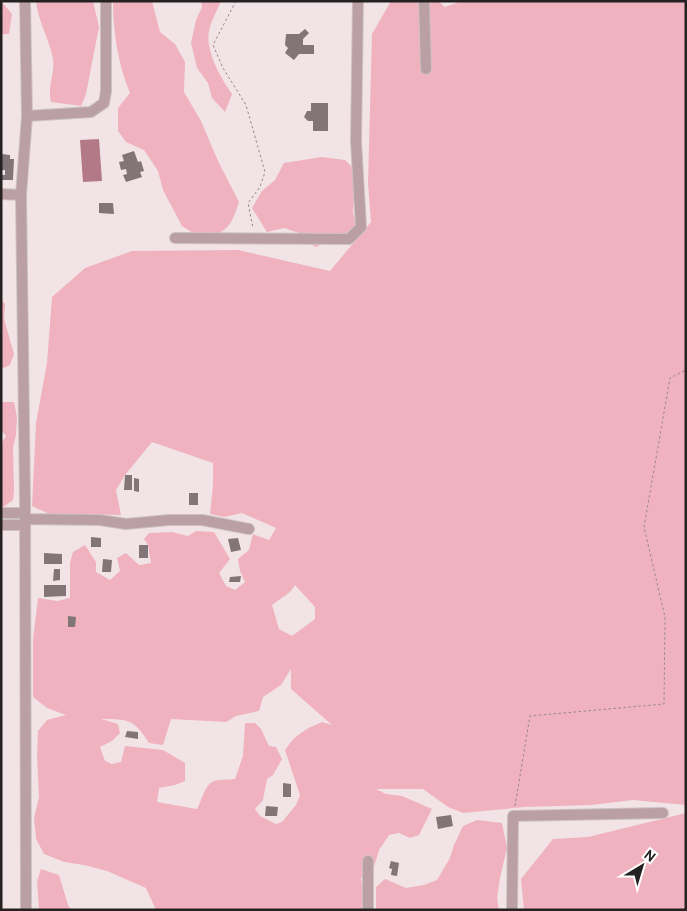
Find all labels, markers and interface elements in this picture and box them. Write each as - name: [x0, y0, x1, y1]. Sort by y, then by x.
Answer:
- north arrow: [617, 841, 667, 891]
- text: N: [640, 847, 658, 867]

